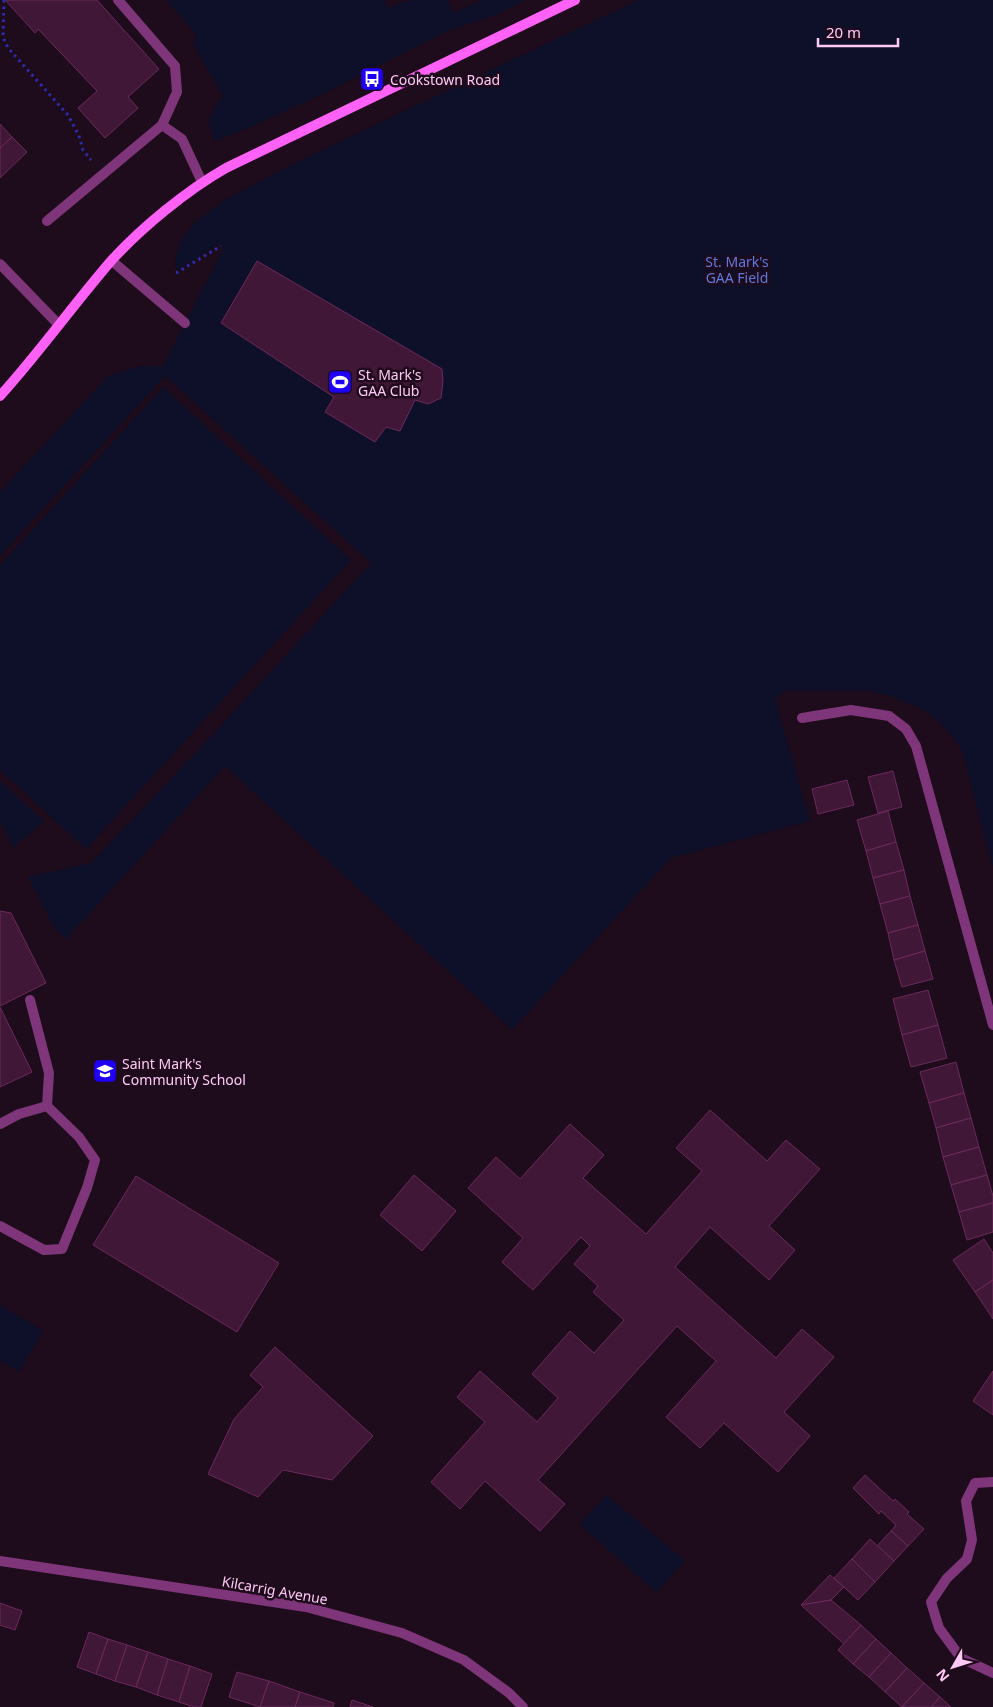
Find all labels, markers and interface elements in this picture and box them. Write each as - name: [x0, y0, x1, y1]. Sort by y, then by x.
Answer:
- scale bar: [818, 15, 898, 47]
- text: 20 m: [826, 22, 861, 42]
- bus stop icon: Cookstown Road: [359, 66, 385, 92]
- place label: Cookstown Road: [390, 70, 500, 89]
- park label: St. Mark's GAA Field: [705, 252, 769, 287]
- place label: St. Mark's GAA Club: [358, 365, 422, 400]
- sports icon: St. Mark's GAA Club: [327, 369, 353, 395]
- place label: Saint Mark's Community School: [122, 1054, 246, 1089]
- school or university icon: Saint Mark's Community School: [92, 1058, 118, 1084]
- street label: Kilcarrig Avenue: [221, 1571, 329, 1609]
- north arrow: [928, 1642, 978, 1692]
- text: N: [932, 1665, 953, 1686]

